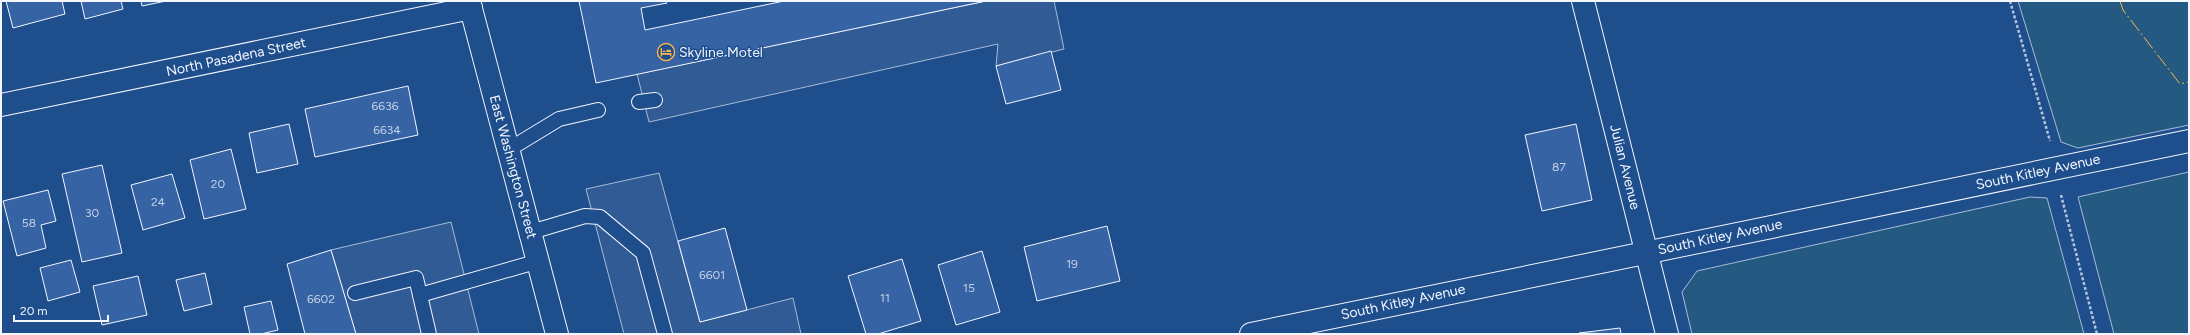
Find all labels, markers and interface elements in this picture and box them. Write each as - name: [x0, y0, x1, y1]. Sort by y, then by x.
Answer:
- street label: North Pasadena Street: [165, 34, 307, 80]
- hotel icon: Skyline Motel: [656, 42, 676, 62]
- place label: Skyline Motel: [679, 44, 763, 61]
- street label: East Washington Street: [486, 93, 540, 241]
- house number: 6636: [372, 99, 399, 113]
- house number: 6634: [373, 123, 401, 137]
- street label: Julian Avenue: [1606, 123, 1644, 212]
- street label: South Kitley Avenue: [1974, 150, 2102, 194]
- house number: 87: [1552, 160, 1566, 174]
- house number: 20: [211, 177, 226, 191]
- house number: 24: [151, 195, 166, 209]
- house number: 30: [85, 206, 99, 220]
- street label: South Kitley Avenue: [1656, 215, 1784, 259]
- house number: 58: [22, 216, 36, 230]
- house number: 19: [1066, 257, 1078, 271]
- house number: 6601: [699, 268, 725, 282]
- street label: South Kitley Avenue: [1339, 280, 1467, 324]
- house number: 15: [963, 281, 975, 295]
- house number: 11: [880, 291, 890, 305]
- house number: 6602: [307, 292, 335, 306]
- scale bar: [14, 297, 108, 323]
- text: 20 m: [20, 304, 48, 318]

